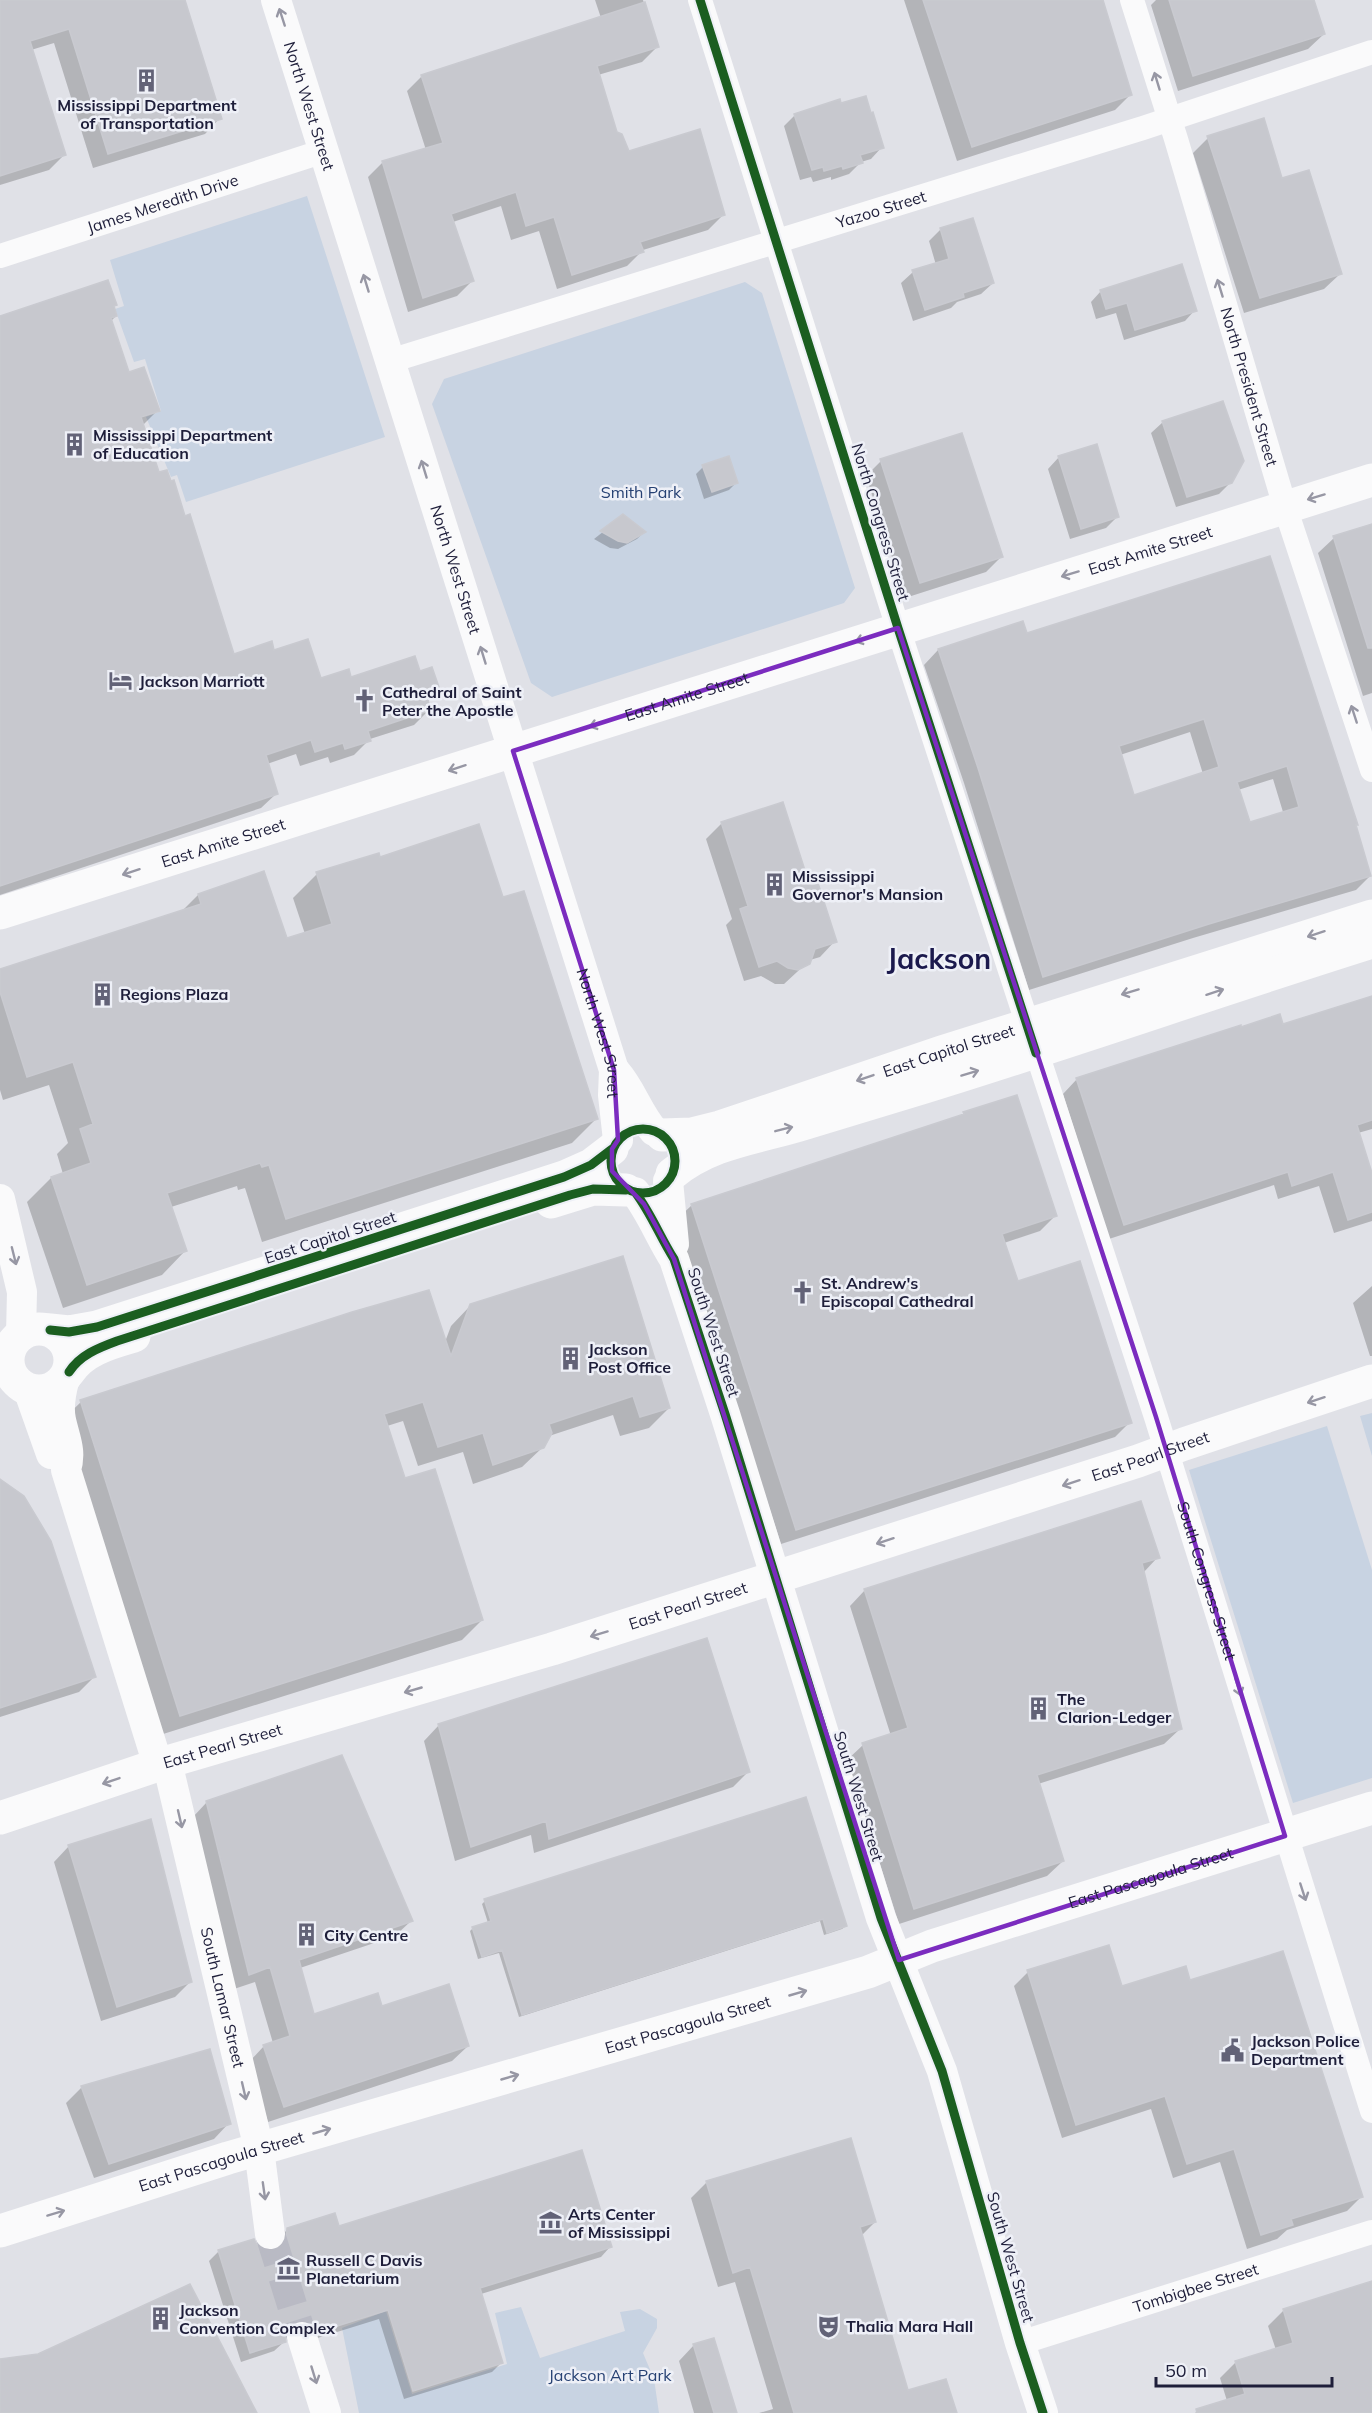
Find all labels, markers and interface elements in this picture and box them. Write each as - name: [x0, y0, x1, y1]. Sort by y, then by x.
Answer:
- one-way arrow: [276, 8, 287, 27]
- street label: North West Street: [280, 39, 339, 173]
- building icon: Mississippi Department of Transportation: [134, 67, 160, 93]
- one-way arrow: [1151, 72, 1162, 91]
- place label: Mississippi Department of Transportation: [57, 95, 237, 133]
- street label: James Meredith Drive: [84, 169, 241, 237]
- street label: Yazoo Street: [833, 186, 929, 233]
- one-way arrow: [359, 274, 370, 293]
- one-way arrow: [1214, 279, 1225, 298]
- street label: North President Street: [1216, 305, 1282, 469]
- place label: Mississippi Department of Education: [93, 425, 272, 463]
- building icon: Mississippi Department of Education: [62, 431, 88, 457]
- street label: North Congress Street: [848, 441, 915, 604]
- one-way arrow: [418, 460, 429, 479]
- park label: Smith Park: [601, 482, 682, 502]
- one-way arrow: [1307, 492, 1326, 503]
- street label: North West Street: [426, 502, 486, 637]
- street label: East Amite Street: [1086, 521, 1215, 579]
- one-way arrow: [1061, 569, 1080, 580]
- one-way arrow: [855, 634, 874, 645]
- one-way arrow: [476, 646, 487, 665]
- street label: East Amite Street: [622, 667, 751, 725]
- hotel icon: Jackson Marriott: [108, 668, 134, 694]
- place label: Jackson Marriott: [139, 671, 265, 691]
- place label: Cathedral of Saint Peter the Apostle: [382, 682, 521, 720]
- church icon: Cathedral of Saint Peter the Apostle: [351, 688, 377, 714]
- one-way arrow: [1347, 705, 1358, 724]
- one-way arrow: [589, 719, 608, 730]
- one-way arrow: [448, 764, 467, 775]
- street label: East Amite Street: [159, 814, 288, 872]
- place label: Mississippi Governor's Mansion: [792, 866, 943, 904]
- one-way arrow: [122, 867, 141, 878]
- building icon: Mississippi Governor's Mansion: [761, 872, 787, 898]
- one-way arrow: [1307, 929, 1326, 940]
- district label: Jackson: [887, 941, 991, 976]
- street label: North West Street: [572, 966, 624, 1099]
- building icon: Regions Plaza: [89, 981, 115, 1007]
- place label: Regions Plaza: [120, 984, 228, 1004]
- one-way arrow: [1205, 986, 1224, 997]
- one-way arrow: [1121, 987, 1140, 998]
- street label: East Capitol Street: [880, 1020, 1017, 1081]
- one-way arrow: [960, 1067, 979, 1078]
- one-way arrow: [856, 1073, 874, 1084]
- one-way arrow: [774, 1123, 793, 1134]
- street label: East Capitol Street: [262, 1206, 399, 1268]
- one-way arrow: [9, 1246, 21, 1265]
- street label: South West Street: [684, 1265, 744, 1400]
- place label: St. Andrew's Episcopal Cathedral: [821, 1273, 974, 1311]
- church icon: St. Andrew's Episcopal Cathedral: [790, 1279, 816, 1305]
- place label: Jackson Post Office: [588, 1339, 671, 1377]
- building icon: Jackson Post Office: [557, 1345, 583, 1371]
- one-way arrow: [1308, 1395, 1326, 1406]
- street label: East Pearl Street: [1089, 1426, 1212, 1485]
- one-way arrow: [1062, 1478, 1081, 1489]
- street label: South Congress Street: [1173, 1499, 1241, 1663]
- one-way arrow: [876, 1537, 895, 1548]
- street label: East Pearl Street: [626, 1577, 750, 1634]
- one-way arrow: [590, 1629, 609, 1640]
- one-way arrow: [1234, 1677, 1245, 1696]
- one-way arrow: [404, 1685, 423, 1696]
- place label: The Clarion-Ledger: [1057, 1689, 1172, 1727]
- building icon: The Clarion-Ledger: [1026, 1695, 1052, 1721]
- street label: East Pearl Street: [161, 1719, 285, 1773]
- street label: South West Street: [830, 1729, 888, 1864]
- one-way arrow: [102, 1776, 121, 1787]
- one-way arrow: [175, 1809, 186, 1828]
- street label: East Pascagoula Street: [1066, 1842, 1236, 1913]
- one-way arrow: [1298, 1882, 1309, 1901]
- building icon: City Centre: [293, 1922, 319, 1948]
- street label: South Lamar Street: [197, 1925, 249, 2070]
- place label: City Centre: [324, 1925, 408, 1945]
- one-way arrow: [788, 1987, 807, 1998]
- street label: East Pascagoula Street: [602, 1991, 773, 2058]
- place label: Jackson Police Department: [1251, 2031, 1360, 2069]
- public building icon: Jackson Police Department: [1220, 2037, 1246, 2063]
- one-way arrow: [500, 2071, 519, 2082]
- one-way arrow: [239, 2081, 251, 2100]
- one-way arrow: [312, 2125, 331, 2136]
- street label: East Pascagoula Street: [136, 2126, 306, 2196]
- one-way arrow: [259, 2181, 270, 2201]
- street label: South West Street: [983, 2189, 1039, 2325]
- place label: Arts Center of Mississippi: [568, 2204, 670, 2242]
- one-way arrow: [46, 2207, 65, 2218]
- museum icon: Arts Center of Mississippi: [537, 2210, 563, 2236]
- place label: Russell C Davis Planetarium: [306, 2250, 423, 2288]
- museum icon: Russell C Davis Planetarium: [275, 2256, 301, 2282]
- street label: Tombigbee Street: [1130, 2258, 1261, 2317]
- place label: Jackson Convention Complex: [179, 2300, 335, 2338]
- building icon: Jackson Convention Complex: [148, 2306, 174, 2332]
- theatre icon: Thalia Mara Hall: [815, 2313, 841, 2339]
- place label: Thalia Mara Hall: [846, 2316, 973, 2336]
- scale bar: [1156, 2350, 1332, 2388]
- text: 50 m: [1165, 2359, 1207, 2382]
- one-way arrow: [309, 2365, 320, 2384]
- park label: Jackson Art Park: [549, 2365, 672, 2385]

